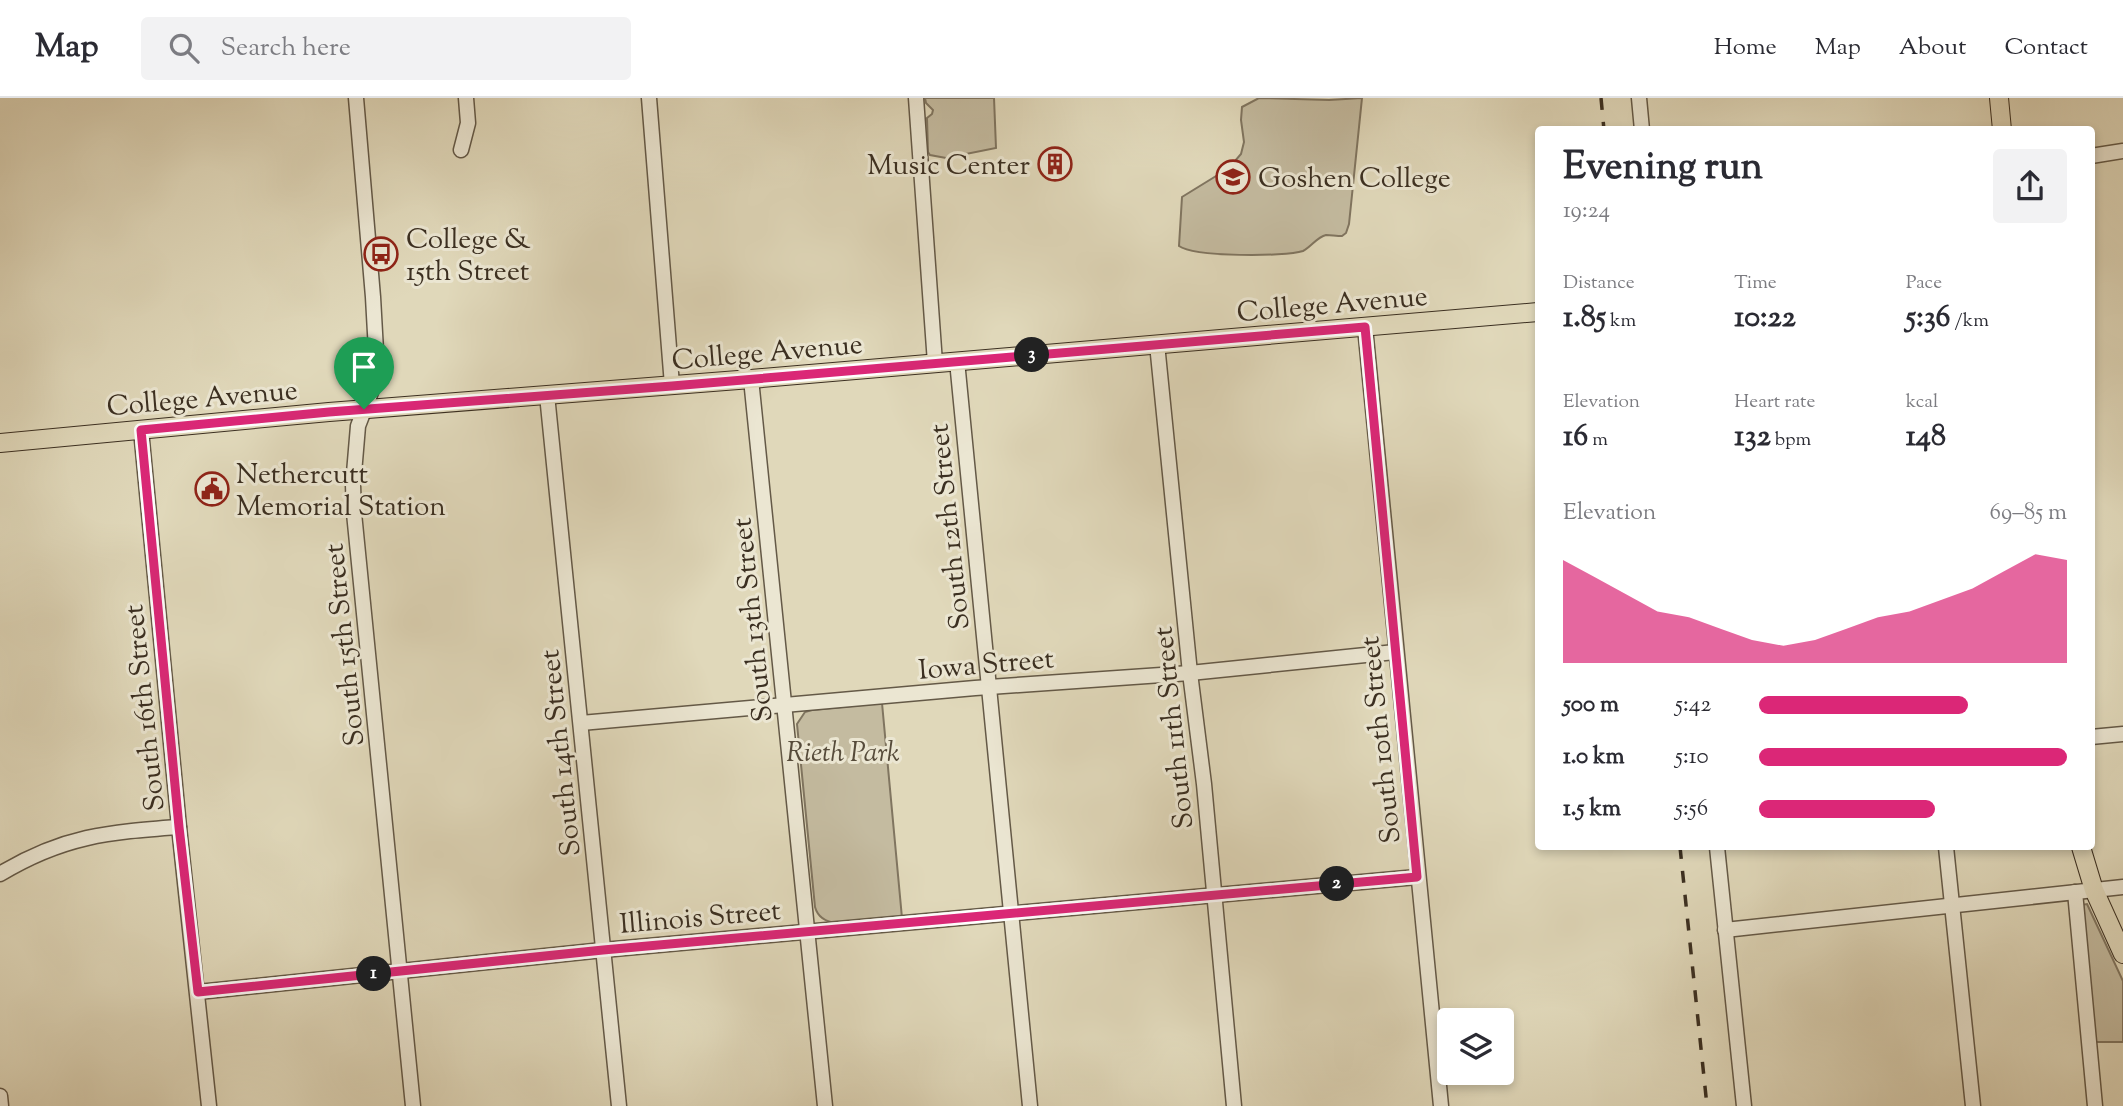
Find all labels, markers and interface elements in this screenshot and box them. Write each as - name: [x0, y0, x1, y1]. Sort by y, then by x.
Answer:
- search box: [141, 17, 631, 80]
- text: Map: [35, 24, 99, 72]
- icon: search: [165, 29, 203, 67]
- text: Search here: [221, 30, 351, 67]
- text: Home: [1714, 31, 1777, 65]
- text: Map: [1815, 31, 1861, 65]
- text: About: [1899, 31, 1966, 65]
- text: Contact: [2004, 31, 2088, 65]
- text: Evening run: [1563, 142, 1763, 196]
- building icon: Music Center: [1036, 145, 1074, 183]
- place label: Music Center: [867, 147, 1030, 187]
- button: share: [1993, 149, 2067, 223]
- school or university icon: Goshen College: [1214, 158, 1252, 196]
- place label: Goshen College: [1258, 160, 1451, 200]
- text: 19:24: [1563, 195, 1610, 228]
- place label: College & 15th Street: [406, 221, 531, 293]
- bus stop icon: College & 15th Street: [362, 235, 400, 273]
- text: Distance: [1563, 270, 1635, 297]
- text: Time: [1734, 270, 1777, 297]
- text: Pace: [1906, 270, 1942, 297]
- street label: College Avenue: [1235, 278, 1429, 334]
- text: 1.85: [1563, 297, 1606, 340]
- text: 10:22: [1734, 297, 1796, 340]
- text: 5:36: [1906, 297, 1950, 340]
- text: km: [1606, 308, 1636, 335]
- text: /km: [1950, 308, 1989, 335]
- street label: College Avenue: [670, 326, 864, 382]
- pin: [334, 337, 394, 409]
- pin: 3: [1014, 338, 1050, 372]
- text: 3: [1028, 341, 1035, 368]
- icon: arrive: [345, 348, 383, 386]
- street label: College Avenue: [105, 372, 299, 428]
- text: Elevation: [1563, 389, 1640, 416]
- text: Heart rate: [1734, 389, 1815, 416]
- text: kcal: [1906, 389, 1938, 416]
- text: 16: [1563, 416, 1588, 459]
- text: 132: [1734, 416, 1771, 459]
- text: 148: [1906, 416, 1946, 459]
- street label: South 12th Street: [920, 421, 982, 632]
- text: m: [1588, 427, 1608, 454]
- text: bpm: [1771, 427, 1811, 454]
- place label: Nethercutt Memorial Station: [236, 456, 446, 528]
- public building icon: Nethercutt Memorial Station: [193, 470, 231, 508]
- text: Elevation: [1563, 497, 1656, 530]
- text: 69–85 m: [1990, 497, 2067, 530]
- street label: South 13th Street: [723, 515, 785, 724]
- street label: South 15th Street: [315, 541, 377, 748]
- street label: South 16th Street: [115, 602, 177, 813]
- street label: South 11th Street: [1144, 624, 1206, 831]
- street label: South 10th Street: [1351, 634, 1413, 845]
- street label: Iowa Street: [917, 640, 1056, 692]
- street label: South 14th Street: [531, 647, 593, 858]
- text: 500 m: [1563, 689, 1619, 722]
- text: 5:42: [1675, 689, 1711, 722]
- park label: Rieth Park: [786, 734, 900, 774]
- text: 1.0 km: [1563, 741, 1625, 774]
- text: 5:10: [1675, 741, 1709, 774]
- text: 1.5 km: [1563, 793, 1621, 826]
- text: 5:56: [1675, 793, 1708, 826]
- pin: 2: [1320, 866, 1354, 902]
- text: 2: [1332, 870, 1341, 897]
- street label: Illinois Street: [618, 892, 783, 946]
- pin: 1: [356, 956, 392, 992]
- text: 1: [370, 960, 377, 987]
- map controls: [1437, 1008, 1514, 1085]
- button: layers: [1437, 1008, 1514, 1085]

